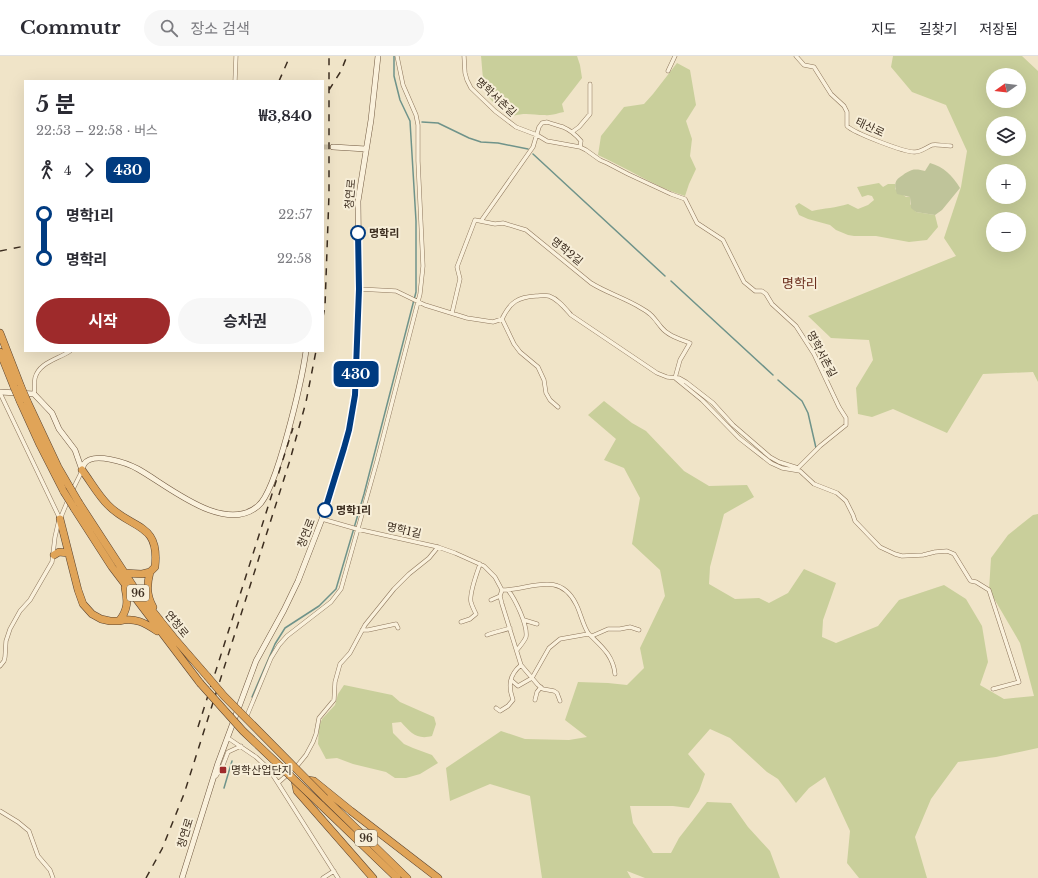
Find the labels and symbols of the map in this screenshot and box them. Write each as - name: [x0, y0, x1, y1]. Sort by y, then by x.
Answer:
- north arrow: [986, 68, 1026, 108]
- street label: 명학서촌길: [473, 75, 519, 119]
- street label: 태산로: [853, 114, 887, 140]
- street label: 청연로: [342, 178, 358, 210]
- marker: 명학리: [350, 225, 366, 241]
- place label: 명학리: [369, 226, 399, 240]
- street label: 명학2길: [548, 234, 586, 268]
- district label: 명학리: [782, 275, 818, 292]
- street label: 명학서촌길: [804, 328, 840, 380]
- line badge: 430: [333, 361, 379, 387]
- marker: 명학1리: [317, 502, 333, 518]
- place label: 명학1리: [336, 503, 371, 517]
- street label: 청연로: [294, 516, 318, 550]
- street label: 명학1길: [385, 519, 423, 541]
- road number: 96: [127, 585, 149, 601]
- street label: 연청로: [162, 608, 192, 640]
- place label: 명학산업단지: [231, 763, 292, 777]
- marker: 명학산업단지: [218, 765, 228, 775]
- street label: 청연로: [174, 816, 196, 850]
- road number: 96: [355, 830, 377, 846]

